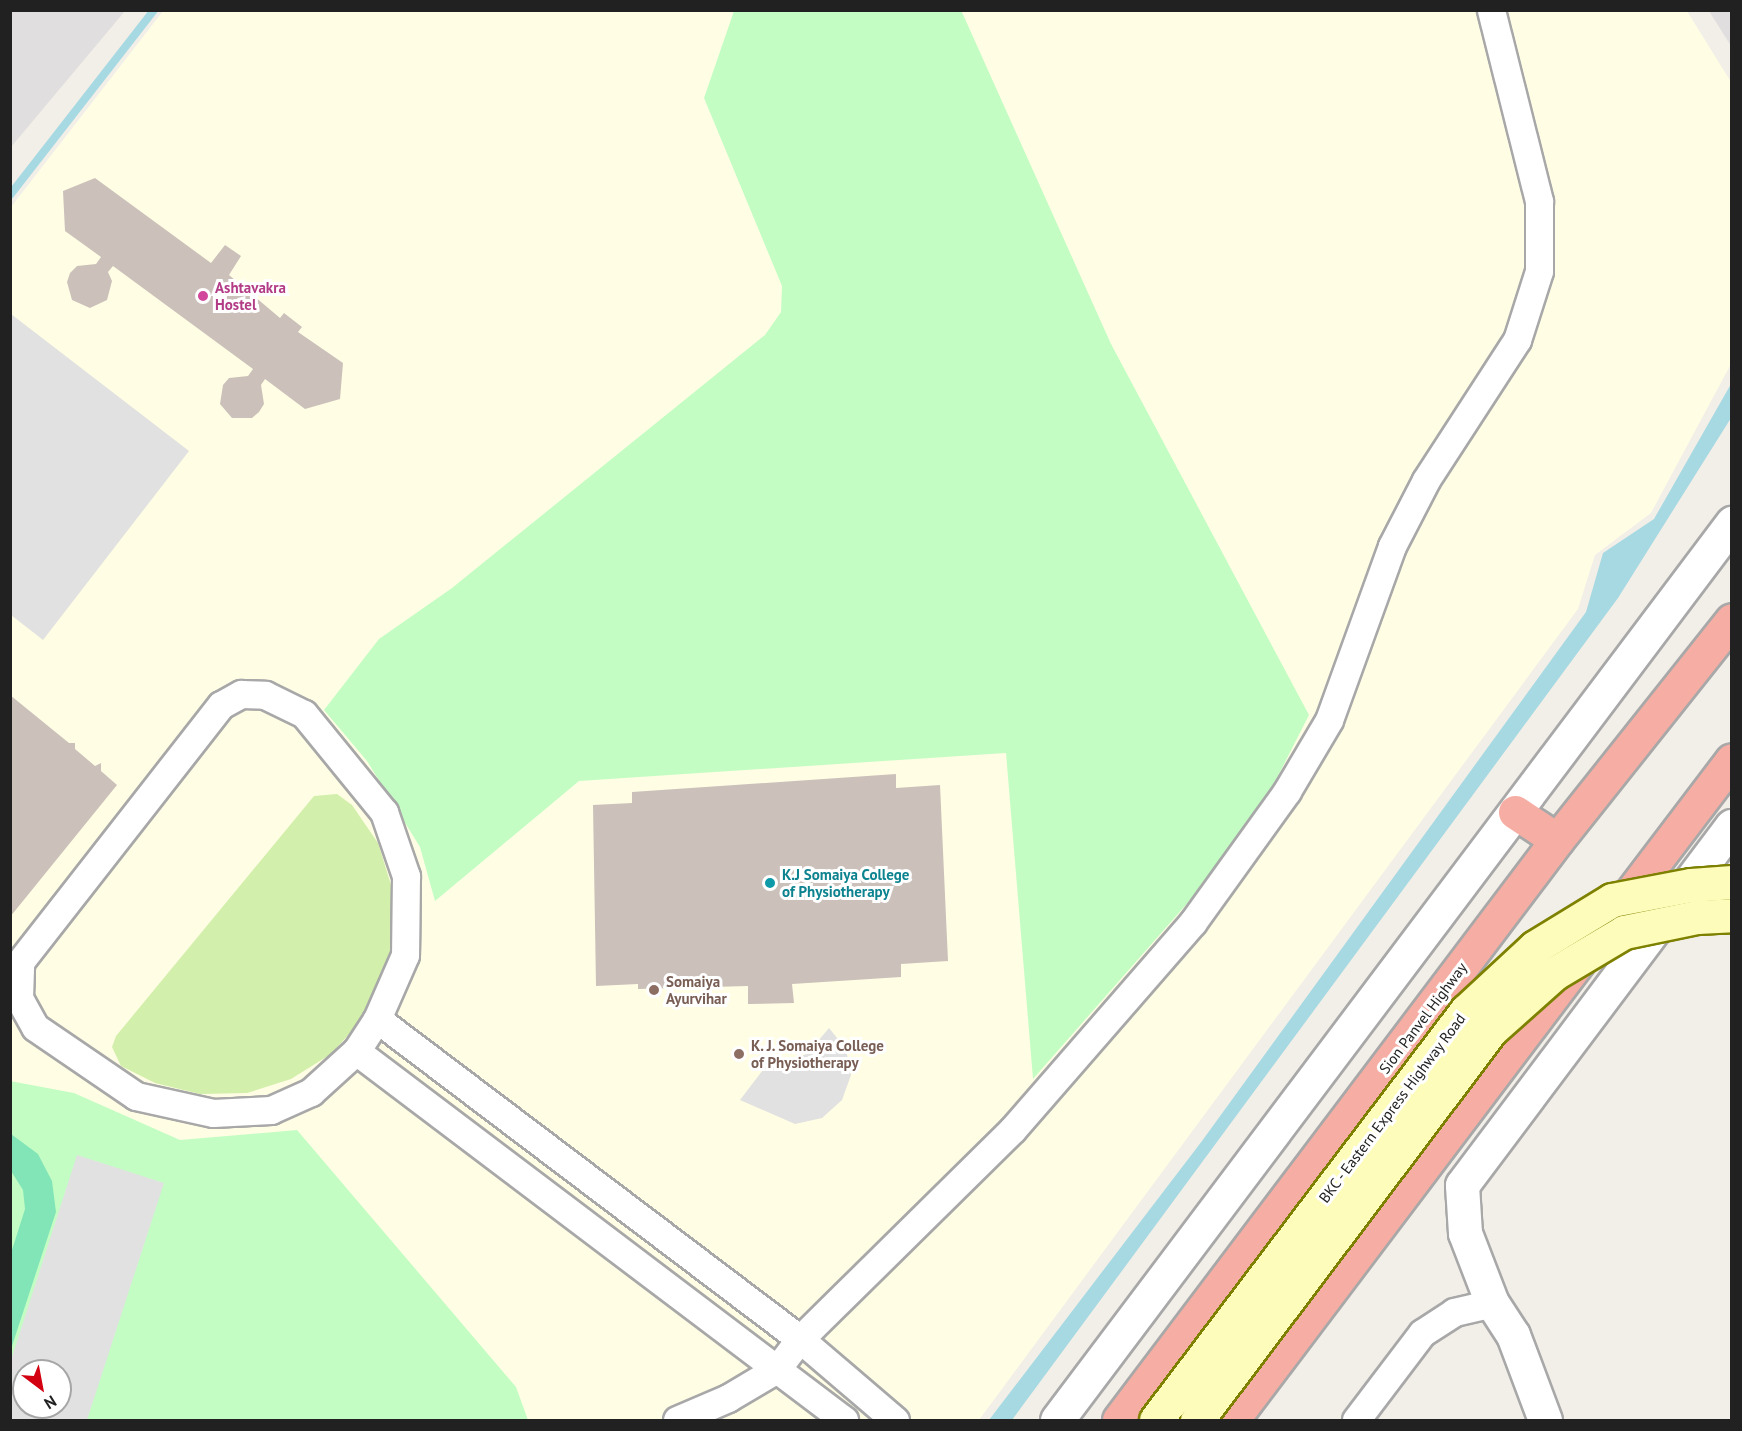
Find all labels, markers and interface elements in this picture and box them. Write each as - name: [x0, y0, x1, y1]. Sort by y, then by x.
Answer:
- place label: Ashtavakra Hostel: [215, 278, 286, 313]
- marker: Ashtavakra Hostel: [196, 289, 210, 303]
- place label: K.J Somaiya College of Physiotherapy: [782, 865, 910, 900]
- marker: K.J Somaiya College of Physiotherapy: [763, 876, 777, 890]
- street label: Sion Panvel Highway: [1375, 959, 1471, 1077]
- place label: Somaiya Ayurvihar: [666, 972, 727, 1007]
- marker: Somaiya Ayurvihar: [647, 983, 661, 997]
- street label: BKC - Eastern Express Highway Road: [1314, 1009, 1470, 1207]
- place label: K. J. Somaiya College of Physiotherapy: [751, 1036, 886, 1071]
- marker: K. J. Somaiya College of Physiotherapy: [732, 1047, 746, 1061]
- north arrow: [12, 1359, 72, 1419]
- text: N: [41, 1391, 60, 1414]

